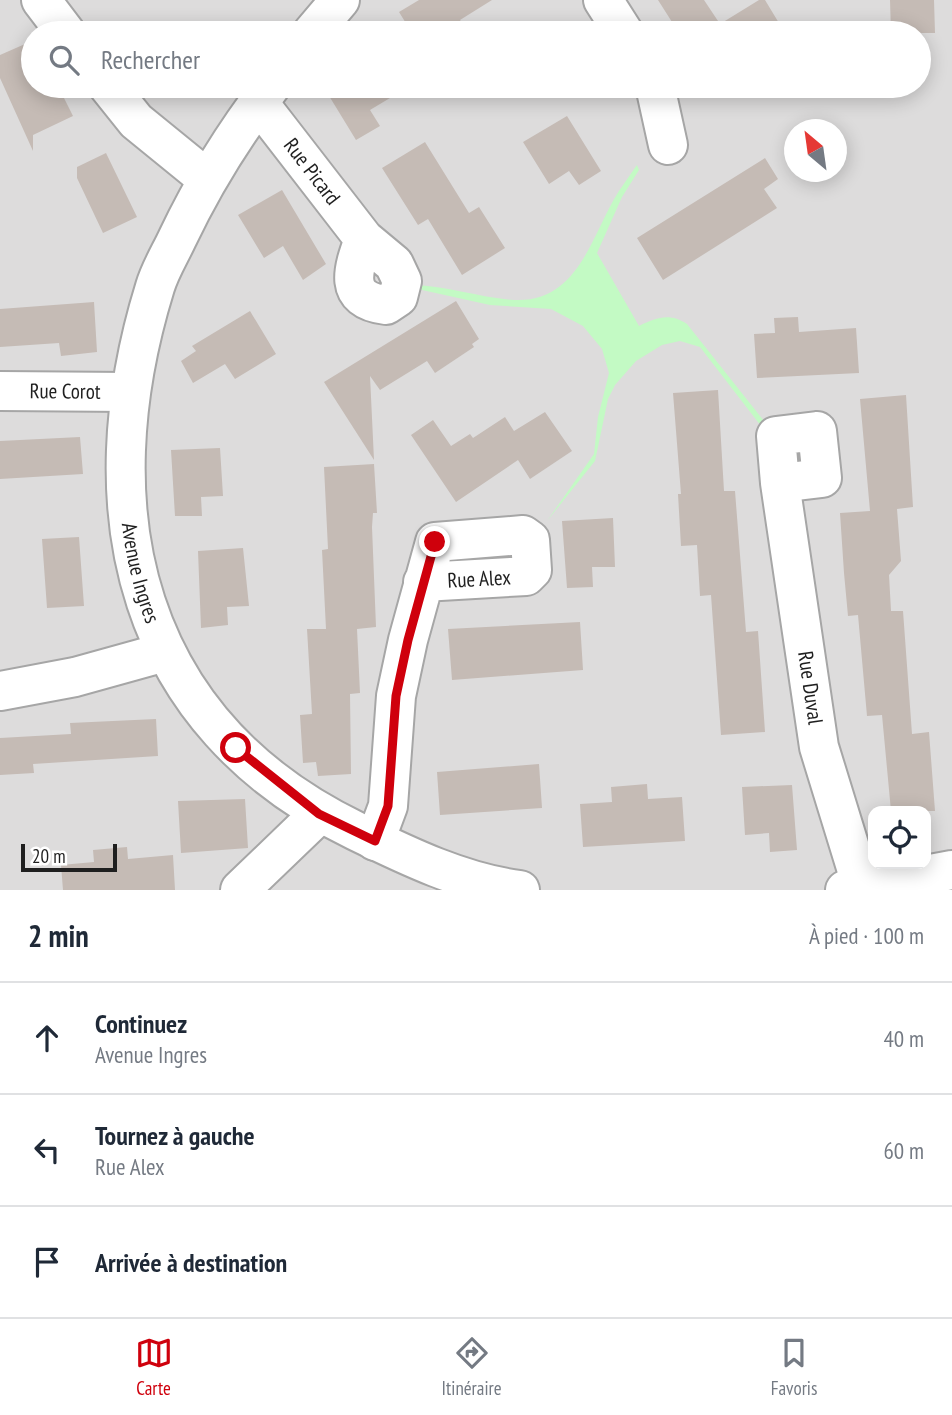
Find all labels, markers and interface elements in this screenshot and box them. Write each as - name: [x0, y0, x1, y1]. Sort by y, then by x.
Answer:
- search box: [21, 21, 931, 98]
- icon: search: [45, 41, 83, 79]
- text: Rechercher: [101, 43, 200, 76]
- north arrow: [784, 119, 847, 182]
- street label: Rue Picard: [278, 133, 347, 210]
- street label: Rue Corot: [29, 377, 101, 405]
- street label: Avenue Ingres: [116, 521, 166, 627]
- route end: [419, 526, 450, 557]
- street label: Rue Alex: [447, 563, 512, 594]
- street label: Rue Duval: [792, 649, 830, 726]
- route start: [220, 732, 251, 763]
- map controls: [868, 806, 931, 869]
- button: locate: [868, 806, 931, 869]
- scale bar: [21, 841, 117, 873]
- text: 20 m: [32, 844, 66, 868]
- text: 2 min: [28, 916, 89, 955]
- text: À pied · 100 m: [809, 921, 924, 950]
- text: Continuez: [95, 1007, 187, 1040]
- icon: ahead: [28, 1019, 66, 1057]
- text: 40 m: [883, 1024, 924, 1053]
- text: Avenue Ingres: [95, 1040, 207, 1069]
- text: Tournez à gauche: [95, 1119, 255, 1152]
- icon: left: [28, 1131, 66, 1169]
- text: 60 m: [883, 1136, 924, 1165]
- text: Rue Alex: [95, 1152, 165, 1181]
- icon: arrive: [28, 1243, 66, 1281]
- text: Arrivée à destination: [95, 1246, 287, 1279]
- tab: Carte: [135, 1334, 173, 1400]
- tab: Itinéraire: [442, 1334, 502, 1400]
- tab: Favoris: [771, 1334, 817, 1400]

